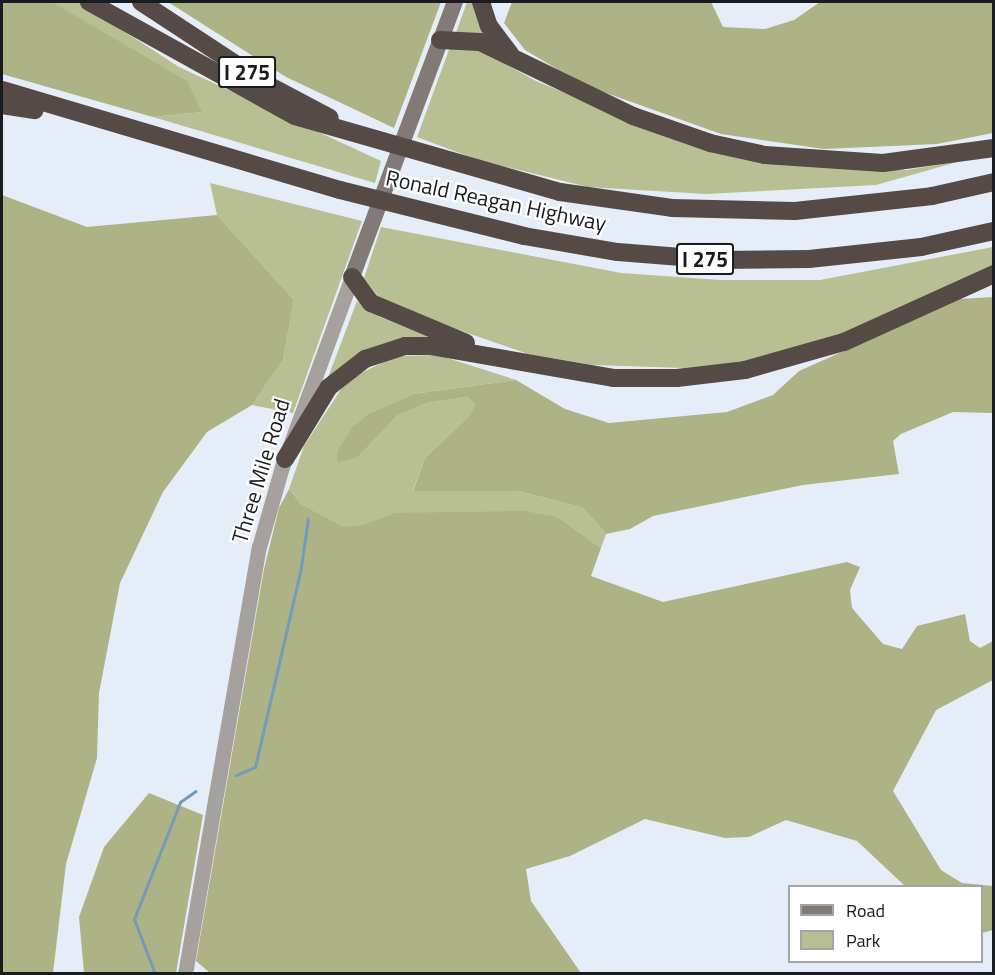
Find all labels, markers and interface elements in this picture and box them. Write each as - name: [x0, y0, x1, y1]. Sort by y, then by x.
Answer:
- road number: I 275: [217, 54, 277, 90]
- street label: Ronald Reagan Highway: [383, 165, 609, 237]
- road number: I 275: [675, 241, 735, 277]
- street label: Three Mile Road: [226, 396, 296, 546]
- legend: [788, 885, 983, 963]
- text: Road: [846, 897, 885, 924]
- text: Park: [846, 927, 880, 954]

